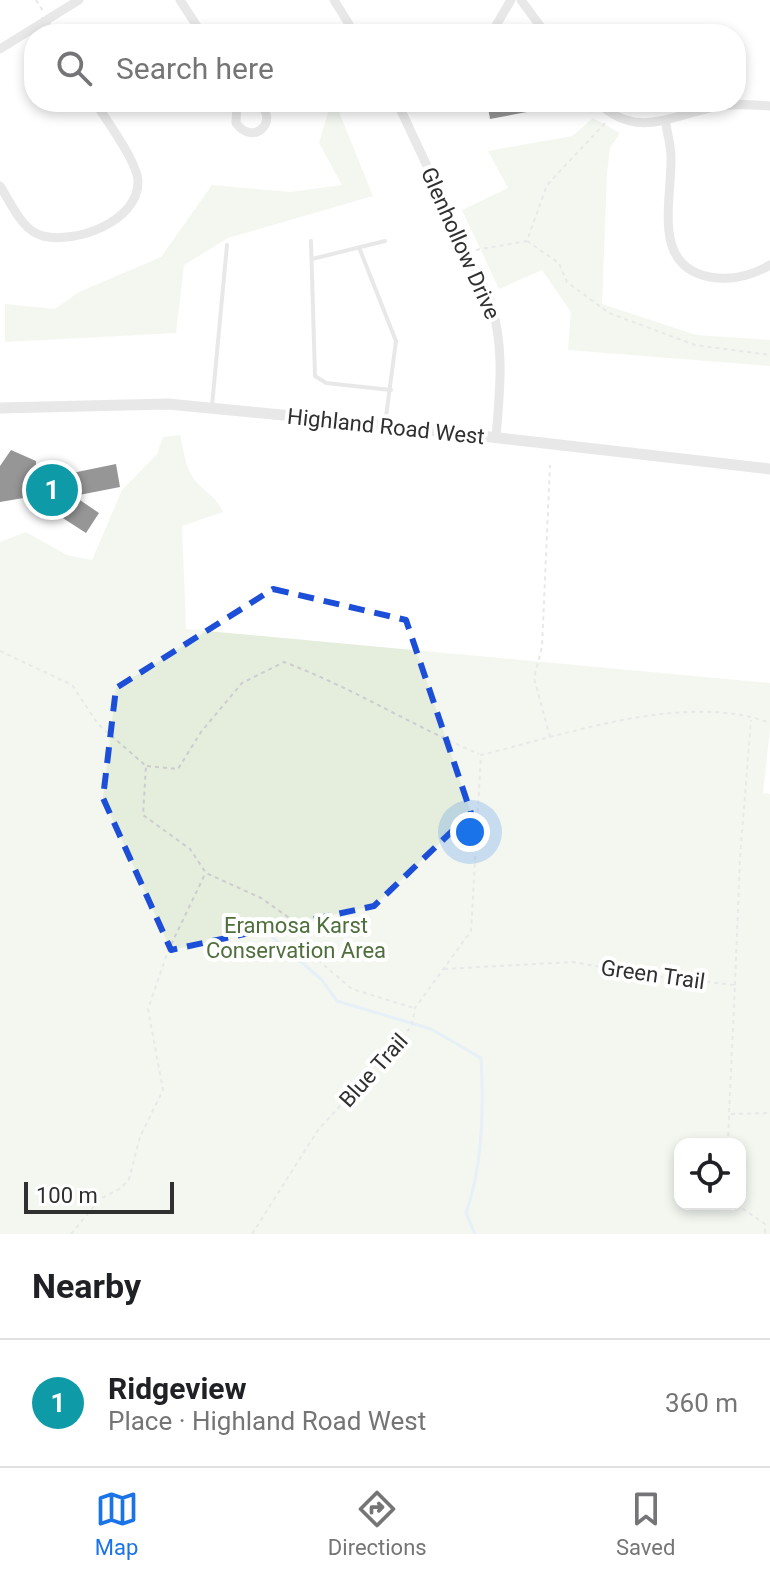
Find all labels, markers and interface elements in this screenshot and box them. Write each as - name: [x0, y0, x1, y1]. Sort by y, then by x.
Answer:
- search box: [24, 24, 746, 112]
- icon: search: [52, 46, 96, 90]
- text: Search here: [116, 51, 274, 86]
- street label: Glenhollow Drive: [416, 163, 505, 323]
- street label: Highland Road West: [286, 404, 486, 449]
- pin: 1: [26, 460, 78, 520]
- your location: [450, 812, 490, 852]
- park label: Eramosa Karst Conservation Area: [206, 913, 386, 963]
- street label: Green Trail: [599, 955, 707, 994]
- street label: Blue Trail: [334, 1029, 413, 1112]
- map controls: [674, 1138, 746, 1210]
- button: locate: [674, 1138, 746, 1210]
- scale bar: [24, 1178, 174, 1214]
- text: 100 m: [36, 1183, 98, 1208]
- text: Nearby: [32, 1266, 141, 1306]
- text: Ridgeview: [108, 1371, 247, 1406]
- text: 1: [51, 1388, 65, 1418]
- text: 360 m: [665, 1388, 738, 1418]
- text: Place · Highland Road West: [108, 1406, 426, 1436]
- tab: Map: [95, 1487, 139, 1560]
- tab: Directions: [328, 1487, 427, 1560]
- tab: Saved: [616, 1487, 675, 1560]

